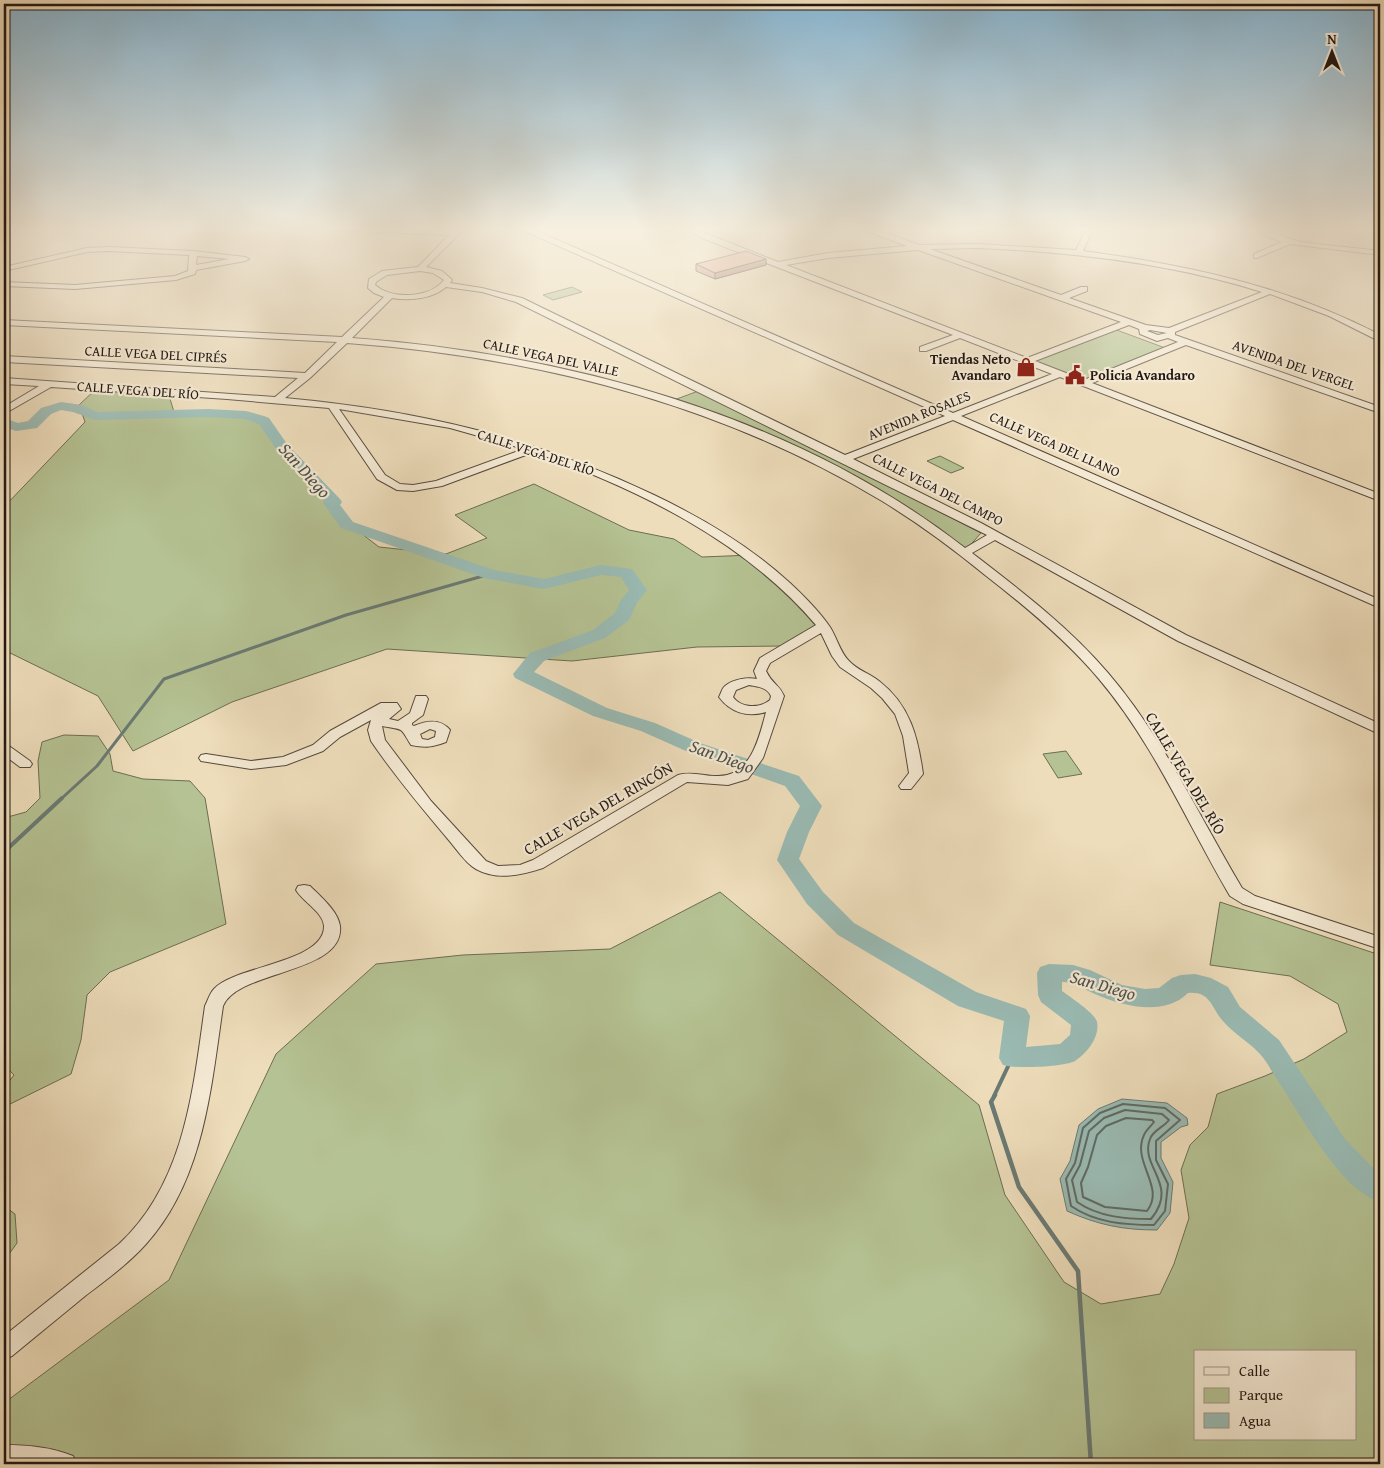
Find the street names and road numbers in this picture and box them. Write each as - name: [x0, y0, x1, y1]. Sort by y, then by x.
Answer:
- street label: CALLE VEGA DEL VALLE: [481, 333, 621, 381]
- street label: AVENIDA DEL VERGEL: [1230, 335, 1358, 395]
- street label: CALLE VEGA DEL CIPRÉS: [84, 340, 228, 368]
- street label: CALLE VEGA DEL RÍO: [76, 376, 200, 404]
- street label: AVENIDA ROSALES: [865, 385, 974, 445]
- street label: CALLE VEGA DEL LLANO: [987, 406, 1123, 482]
- street label: CALLE VEGA DEL RÍO: [475, 424, 597, 480]
- street label: CALLE VEGA DEL CAMPO: [869, 447, 1007, 531]
- street label: CALLE VEGA DEL RÍO: [1140, 707, 1232, 839]
- street label: CALLE VEGA DEL RINCÓN: [519, 755, 678, 861]

